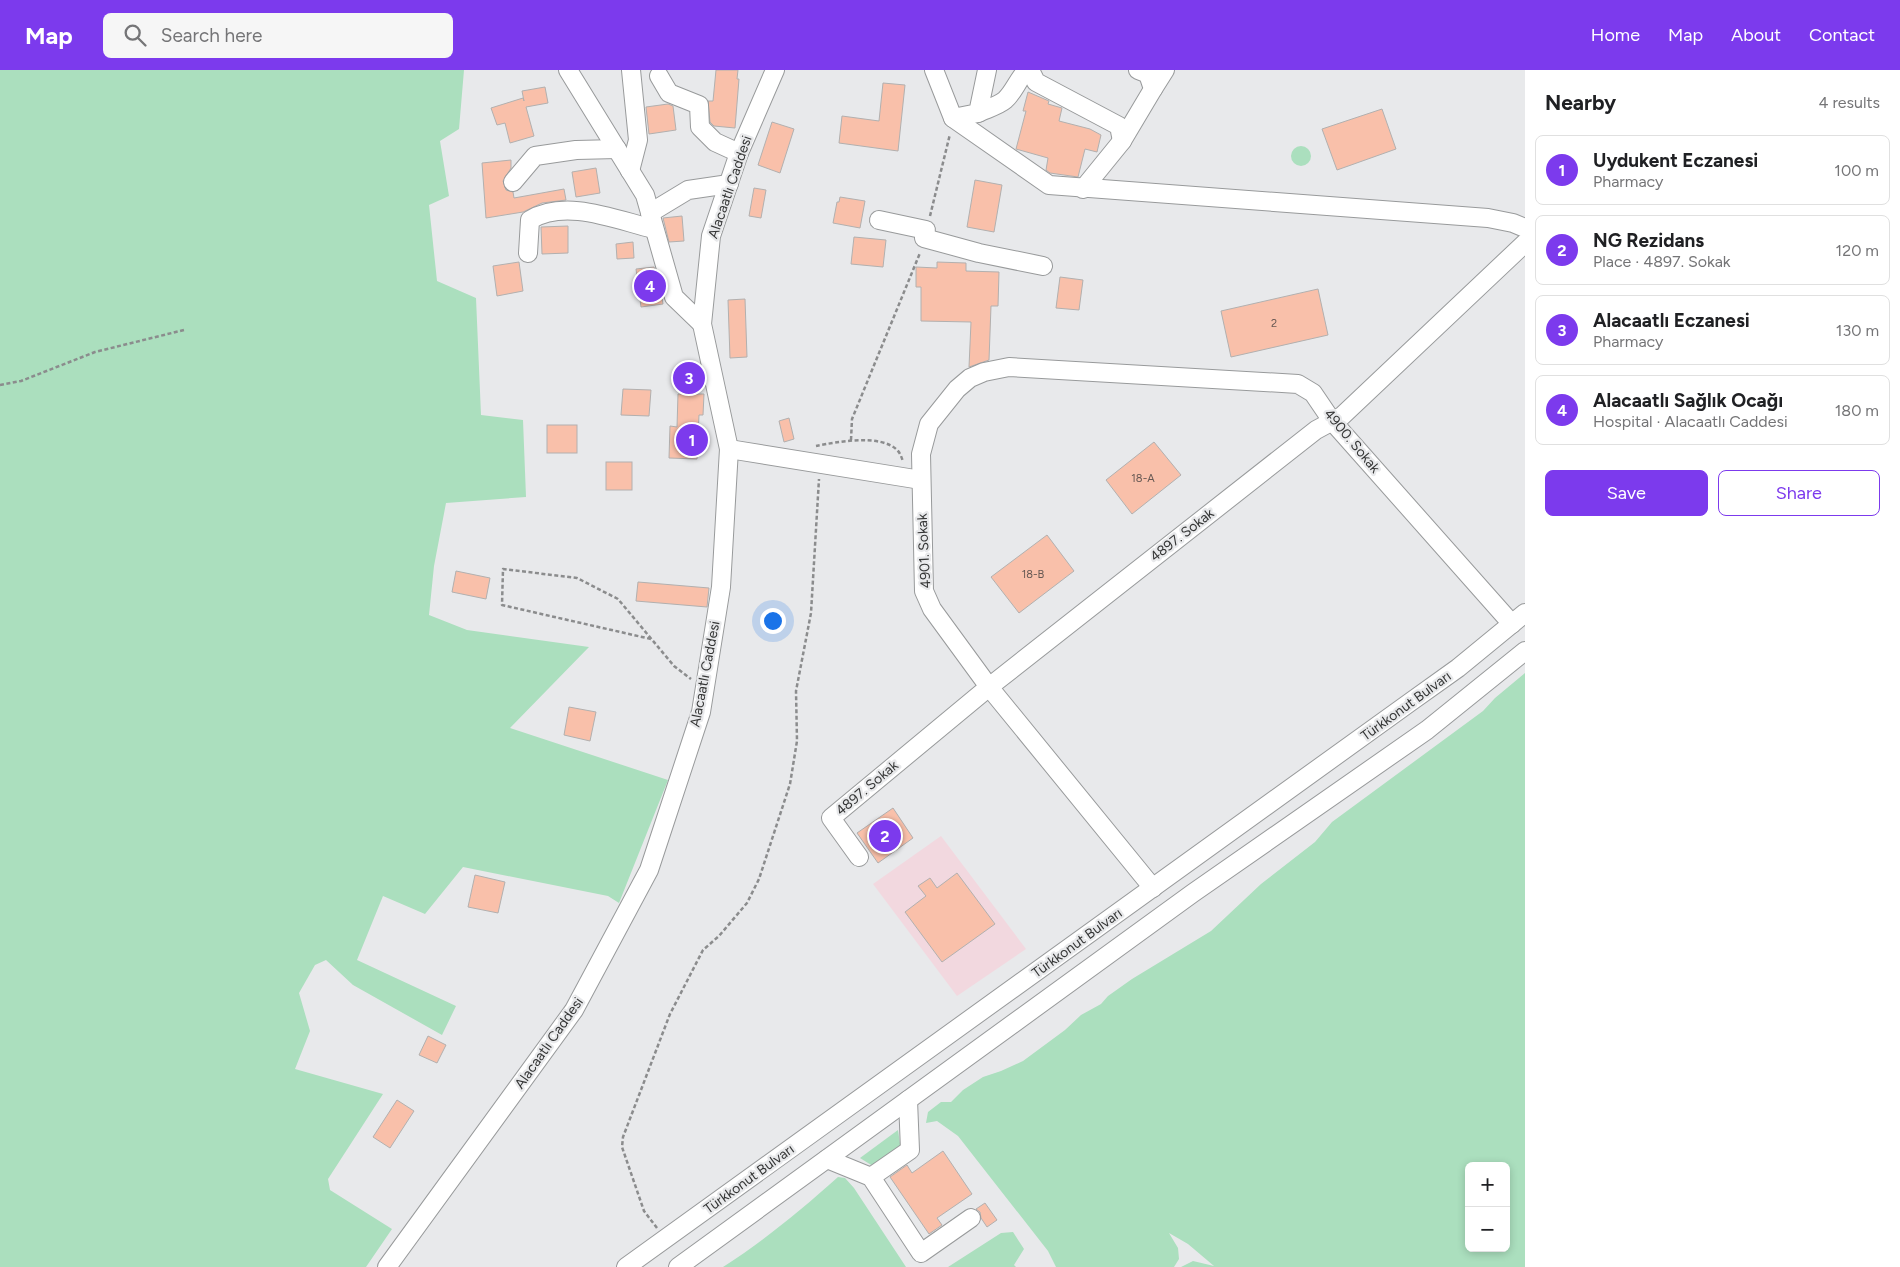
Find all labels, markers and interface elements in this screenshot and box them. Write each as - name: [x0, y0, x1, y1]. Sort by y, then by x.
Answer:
- search box: [103, 13, 453, 58]
- text: Map: [25, 21, 73, 50]
- icon: search: [121, 21, 149, 49]
- text: Search here: [161, 24, 262, 47]
- text: Home: [1591, 24, 1640, 46]
- text: Map: [1668, 24, 1703, 46]
- text: About: [1731, 24, 1781, 46]
- text: Contact: [1809, 24, 1875, 46]
- text: Nearby: [1545, 90, 1616, 115]
- text: 4 results: [1819, 93, 1880, 112]
- street label: Alacaatlı Caddesi: [704, 133, 756, 241]
- text: Uydukent Eczanesi: [1593, 149, 1758, 172]
- text: 1: [1559, 161, 1565, 180]
- text: 100 m: [1834, 161, 1879, 180]
- text: Pharmacy: [1593, 172, 1663, 191]
- text: NG Rezidans: [1593, 229, 1704, 252]
- text: 2: [1557, 241, 1567, 260]
- text: 120 m: [1836, 241, 1879, 260]
- text: Place · 4897. Sokak: [1593, 252, 1731, 271]
- pin: 4: [634, 267, 666, 305]
- text: Alacaatlı Eczanesi: [1593, 309, 1750, 332]
- house number: 2: [1271, 317, 1277, 330]
- text: 3: [1558, 321, 1566, 340]
- text: 130 m: [1836, 321, 1879, 340]
- text: Pharmacy: [1593, 332, 1663, 351]
- pin: 3: [673, 359, 705, 397]
- text: Alacaatlı Sağlık Ocağı: [1593, 389, 1783, 412]
- text: 4: [1557, 401, 1567, 420]
- text: 180 m: [1835, 401, 1879, 420]
- street label: 4900. Sokak: [1320, 406, 1384, 477]
- text: Hospital · Alacaatlı Caddesi: [1593, 412, 1788, 431]
- pin: 1: [676, 421, 708, 459]
- button: Save: [1545, 470, 1708, 516]
- button: Share: [1718, 470, 1880, 516]
- house number: 18-A: [1131, 472, 1155, 485]
- street label: 4897. Sokak: [1147, 505, 1217, 565]
- street label: 4901. Sokak: [914, 513, 934, 589]
- house number: 18-B: [1022, 568, 1045, 581]
- your location: [760, 608, 786, 634]
- street label: Alacaatlı Caddesi: [686, 620, 724, 728]
- street label: Türkkonut Bulvarı: [1358, 668, 1454, 744]
- street label: 4897. Sokak: [832, 757, 902, 819]
- pin: 2: [869, 817, 901, 855]
- street label: Türkkonut Bulvarı: [1029, 905, 1125, 981]
- street label: Alacaatlı Caddesi: [511, 994, 587, 1092]
- street label: Türkkonut Bulvarı: [701, 1141, 797, 1217]
- map controls: [1465, 1162, 1510, 1252]
- button: +: [1465, 1162, 1510, 1207]
- button: −: [1465, 1207, 1510, 1252]

